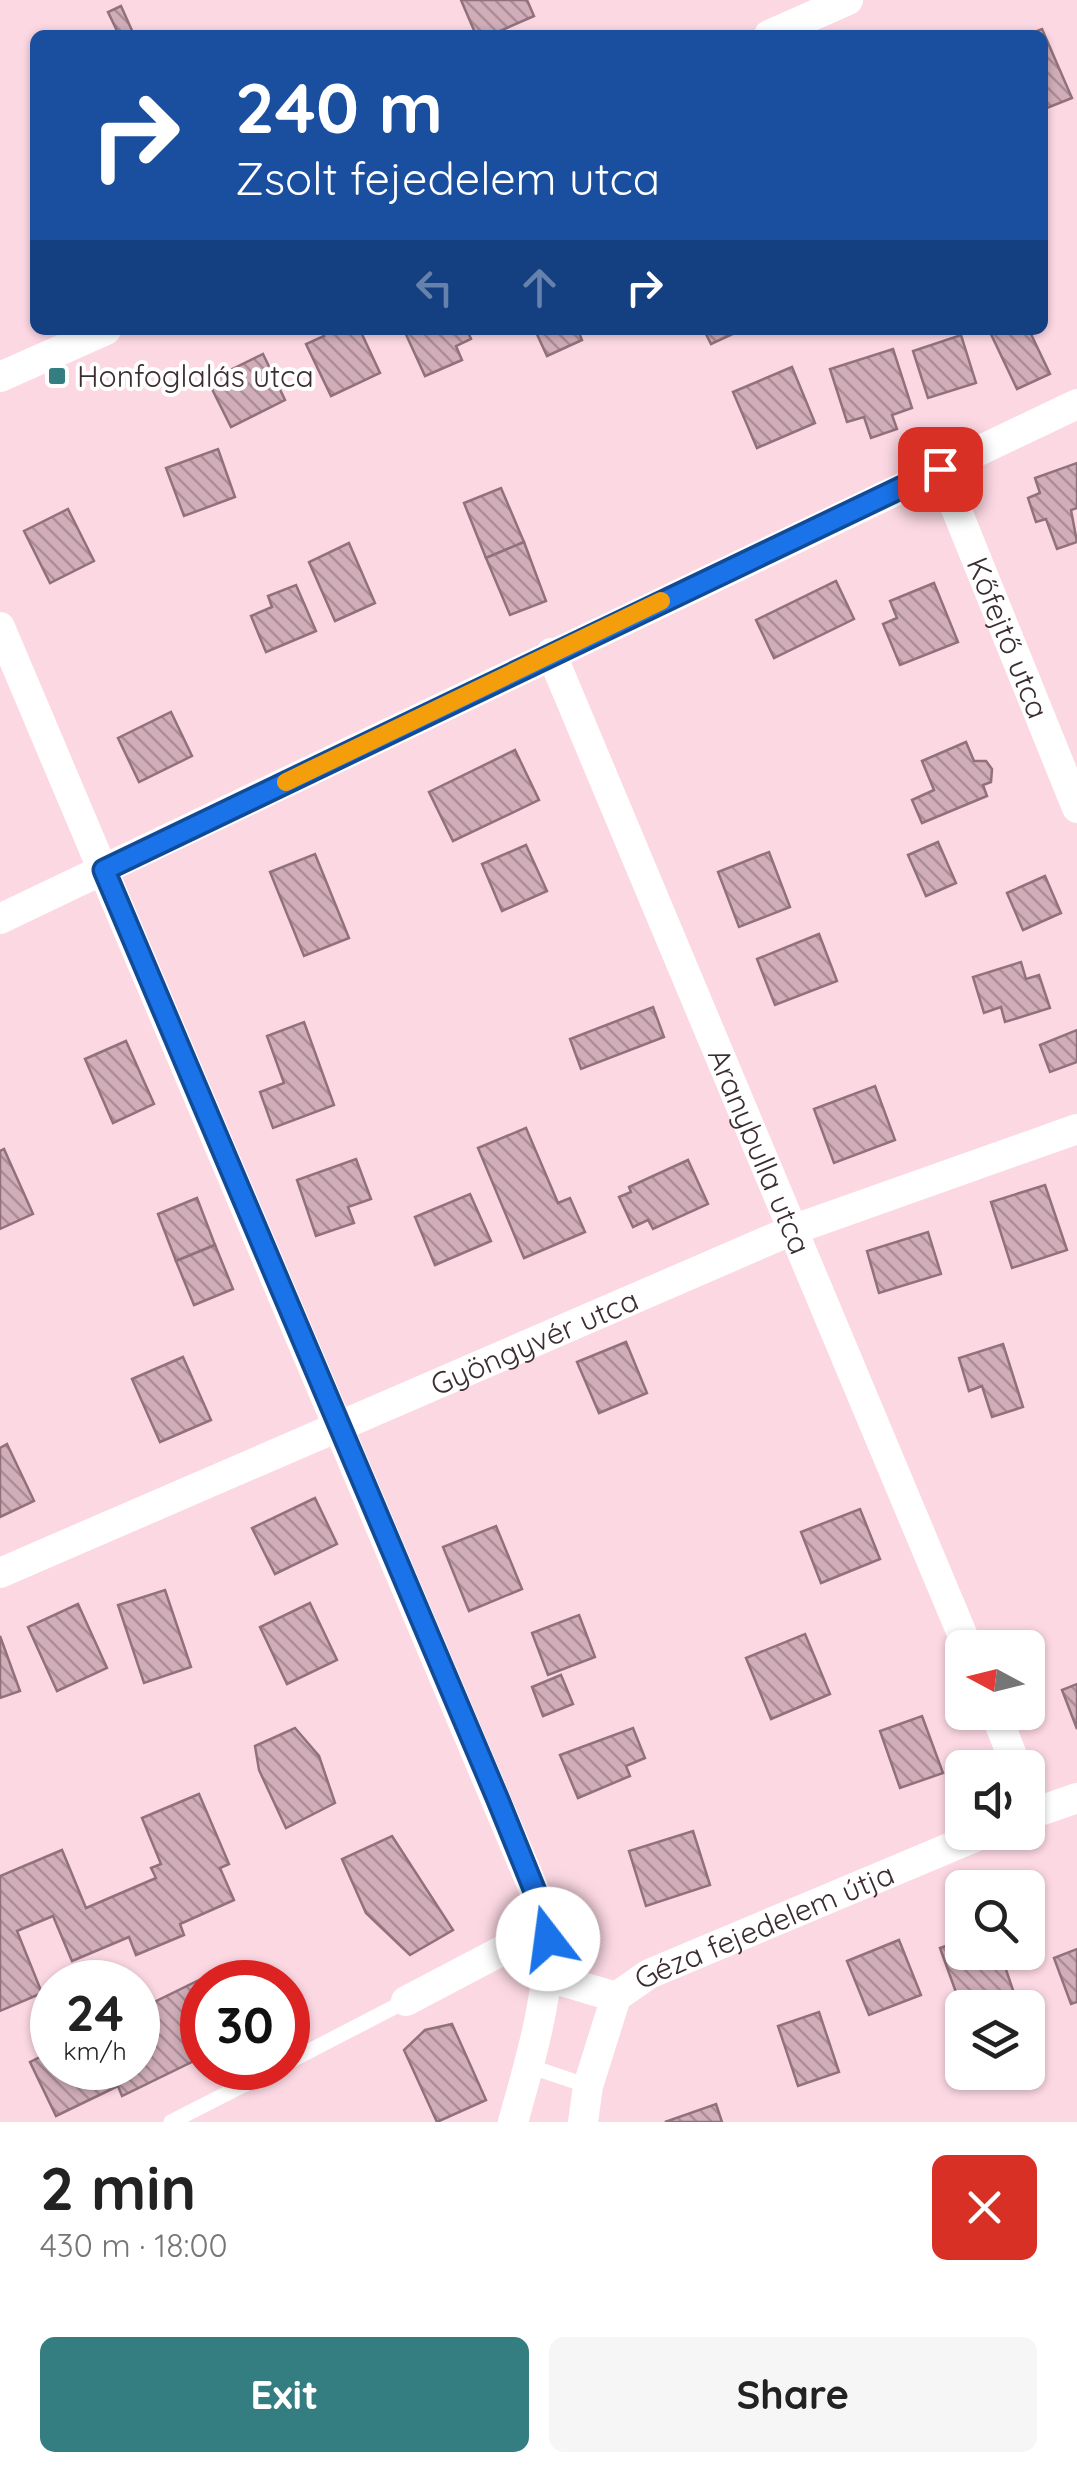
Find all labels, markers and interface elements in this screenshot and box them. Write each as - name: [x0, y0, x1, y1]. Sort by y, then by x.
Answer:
- text: 240 m: [235, 63, 443, 151]
- icon: right: [70, 70, 200, 200]
- text: Zsolt fejedelem utca: [235, 150, 660, 206]
- icon: left: [407, 260, 462, 315]
- icon: ahead: [512, 260, 567, 315]
- icon: right: [617, 260, 672, 315]
- place label: Honfoglalás utca: [77, 357, 314, 395]
- marker: Honfoglalás utca: [46, 365, 68, 387]
- pin: [898, 427, 983, 512]
- icon: arrive: [913, 442, 968, 497]
- street label: Kőfejtő utca: [959, 552, 1058, 724]
- street label: Aranybulla utca: [700, 1043, 820, 1260]
- street label: Gyöngyvér utca: [425, 1280, 644, 1403]
- north arrow: [945, 1630, 1045, 1730]
- map controls: [945, 1630, 1045, 2090]
- button: sound: [945, 1750, 1045, 1850]
- street label: Géza fejedelem útja: [626, 1854, 900, 1998]
- button: search: [945, 1870, 1045, 1970]
- position arrow: [496, 1887, 600, 1991]
- speed limit sign: 30: [180, 1960, 310, 2090]
- text: 24: [66, 1981, 124, 2044]
- button: layers: [945, 1990, 1045, 2090]
- text: km/h: [63, 2035, 127, 2066]
- text: 2 min: [40, 2150, 196, 2225]
- button: close: [932, 2155, 1037, 2260]
- text: 430 m · 18:00: [40, 2225, 228, 2265]
- button: Exit: [40, 2337, 529, 2452]
- button: Share: [549, 2337, 1037, 2452]

